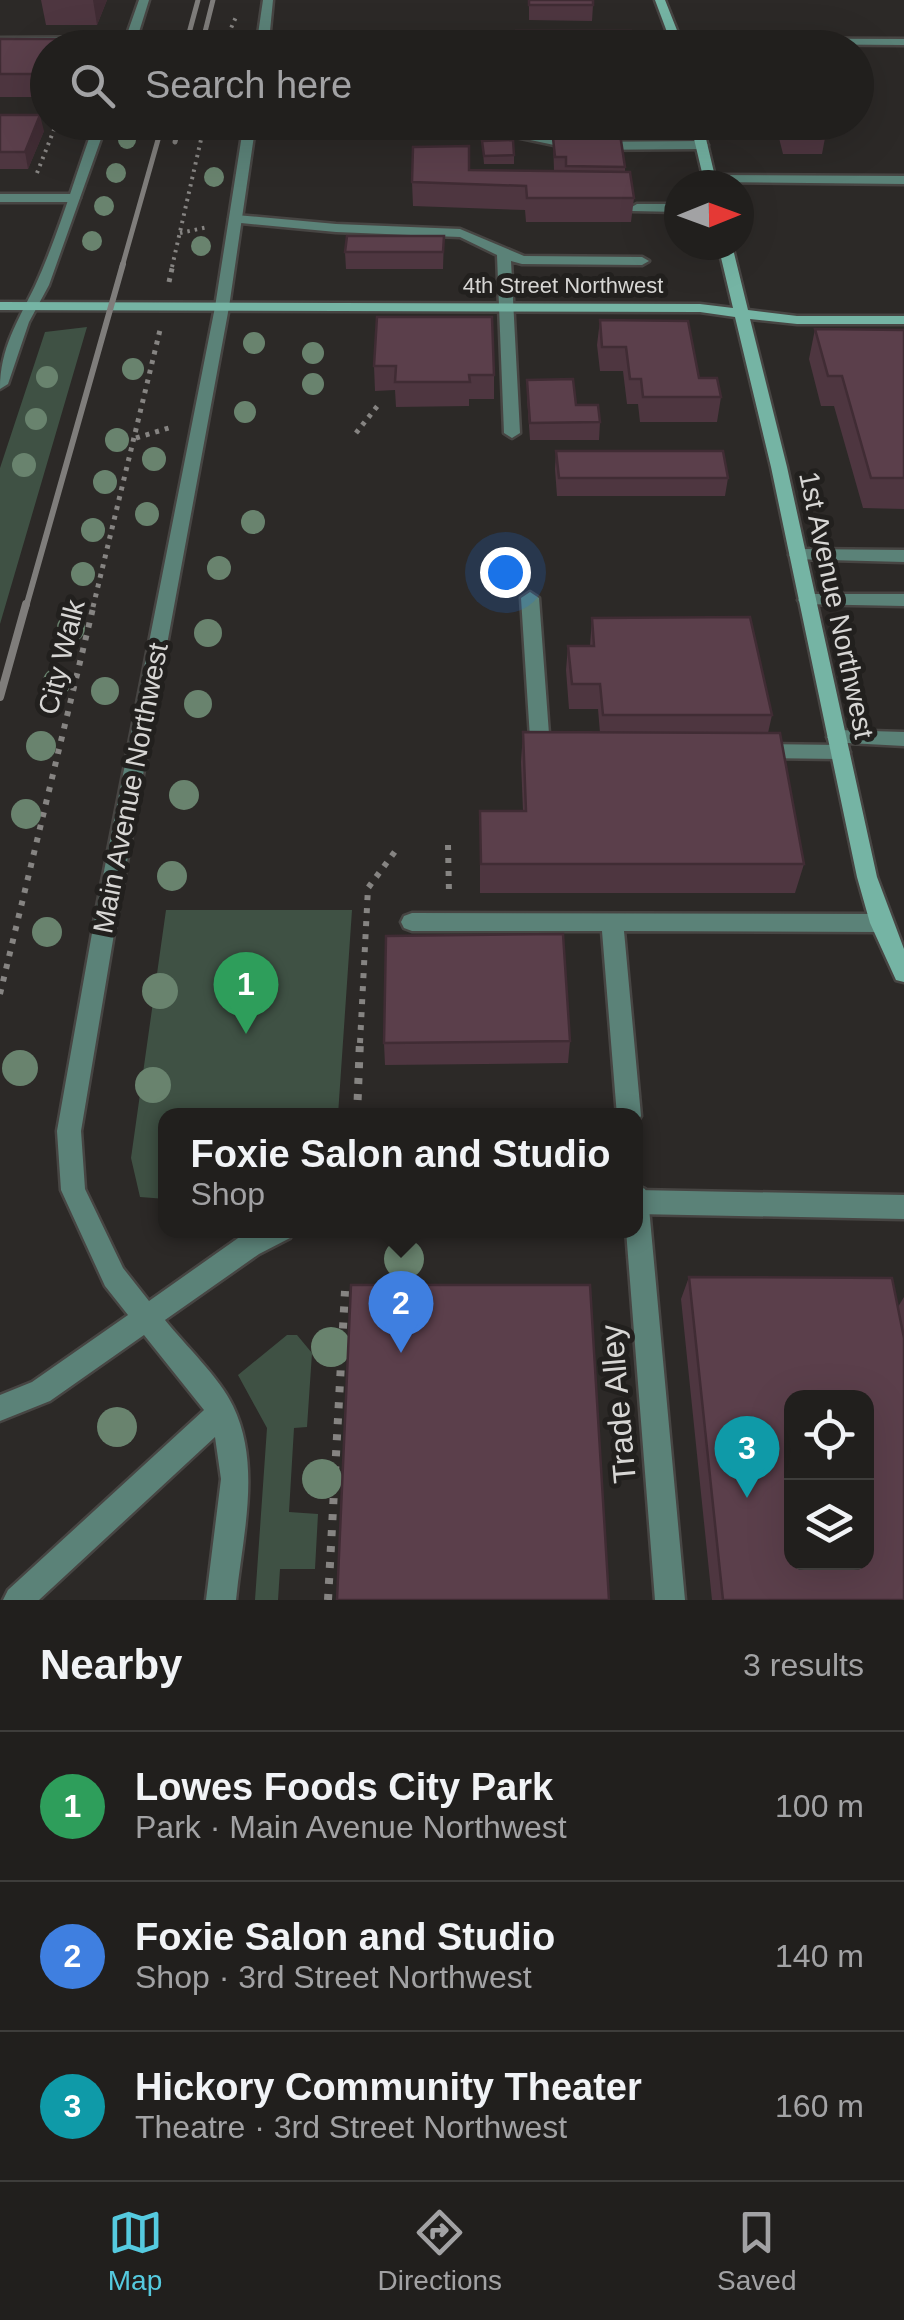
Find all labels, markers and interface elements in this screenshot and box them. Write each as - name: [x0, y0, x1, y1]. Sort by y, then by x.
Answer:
- search box: [30, 30, 874, 140]
- icon: search: [65, 58, 120, 113]
- text: Search here: [145, 64, 352, 106]
- north arrow: [664, 170, 754, 260]
- street label: 4th Street Northwest: [463, 273, 663, 298]
- street label: 1st Avenue Northwest: [793, 469, 880, 741]
- your location: [480, 547, 531, 598]
- street label: City Walk: [32, 596, 91, 718]
- street label: Main Avenue Northwest: [87, 640, 174, 936]
- pin: 1: [214, 952, 278, 1034]
- popup: [158, 1108, 643, 1238]
- text: Foxie Salon and Studio: [190, 1133, 611, 1175]
- text: Shop: [190, 1176, 265, 1212]
- pin: 2: [368, 1270, 434, 1353]
- street label: Trade Alley: [593, 1323, 643, 1485]
- map controls: [784, 1390, 874, 1570]
- button: locate: [784, 1390, 874, 1480]
- pin: 3: [714, 1416, 780, 1498]
- button: layers: [784, 1480, 874, 1570]
- text: Nearby: [40, 1641, 182, 1688]
- text: 3 results: [743, 1647, 864, 1683]
- text: Lowes Foods City Park: [135, 1766, 553, 1808]
- text: 1: [64, 1788, 81, 1824]
- text: 100 m: [775, 1788, 864, 1824]
- text: Park · Main Avenue Northwest: [135, 1809, 567, 1845]
- text: Foxie Salon and Studio: [135, 1916, 555, 1958]
- text: 2: [64, 1938, 81, 1974]
- text: 140 m: [775, 1938, 864, 1974]
- text: Shop · 3rd Street Northwest: [135, 1959, 532, 1995]
- text: Hickory Community Theater: [135, 2066, 642, 2108]
- text: 3: [64, 2088, 81, 2124]
- text: 160 m: [775, 2088, 864, 2124]
- text: Theatre · 3rd Street Northwest: [135, 2109, 567, 2145]
- tab: Map: [108, 2205, 163, 2297]
- tab: Directions: [378, 2205, 502, 2297]
- tab: Saved: [717, 2205, 796, 2297]

